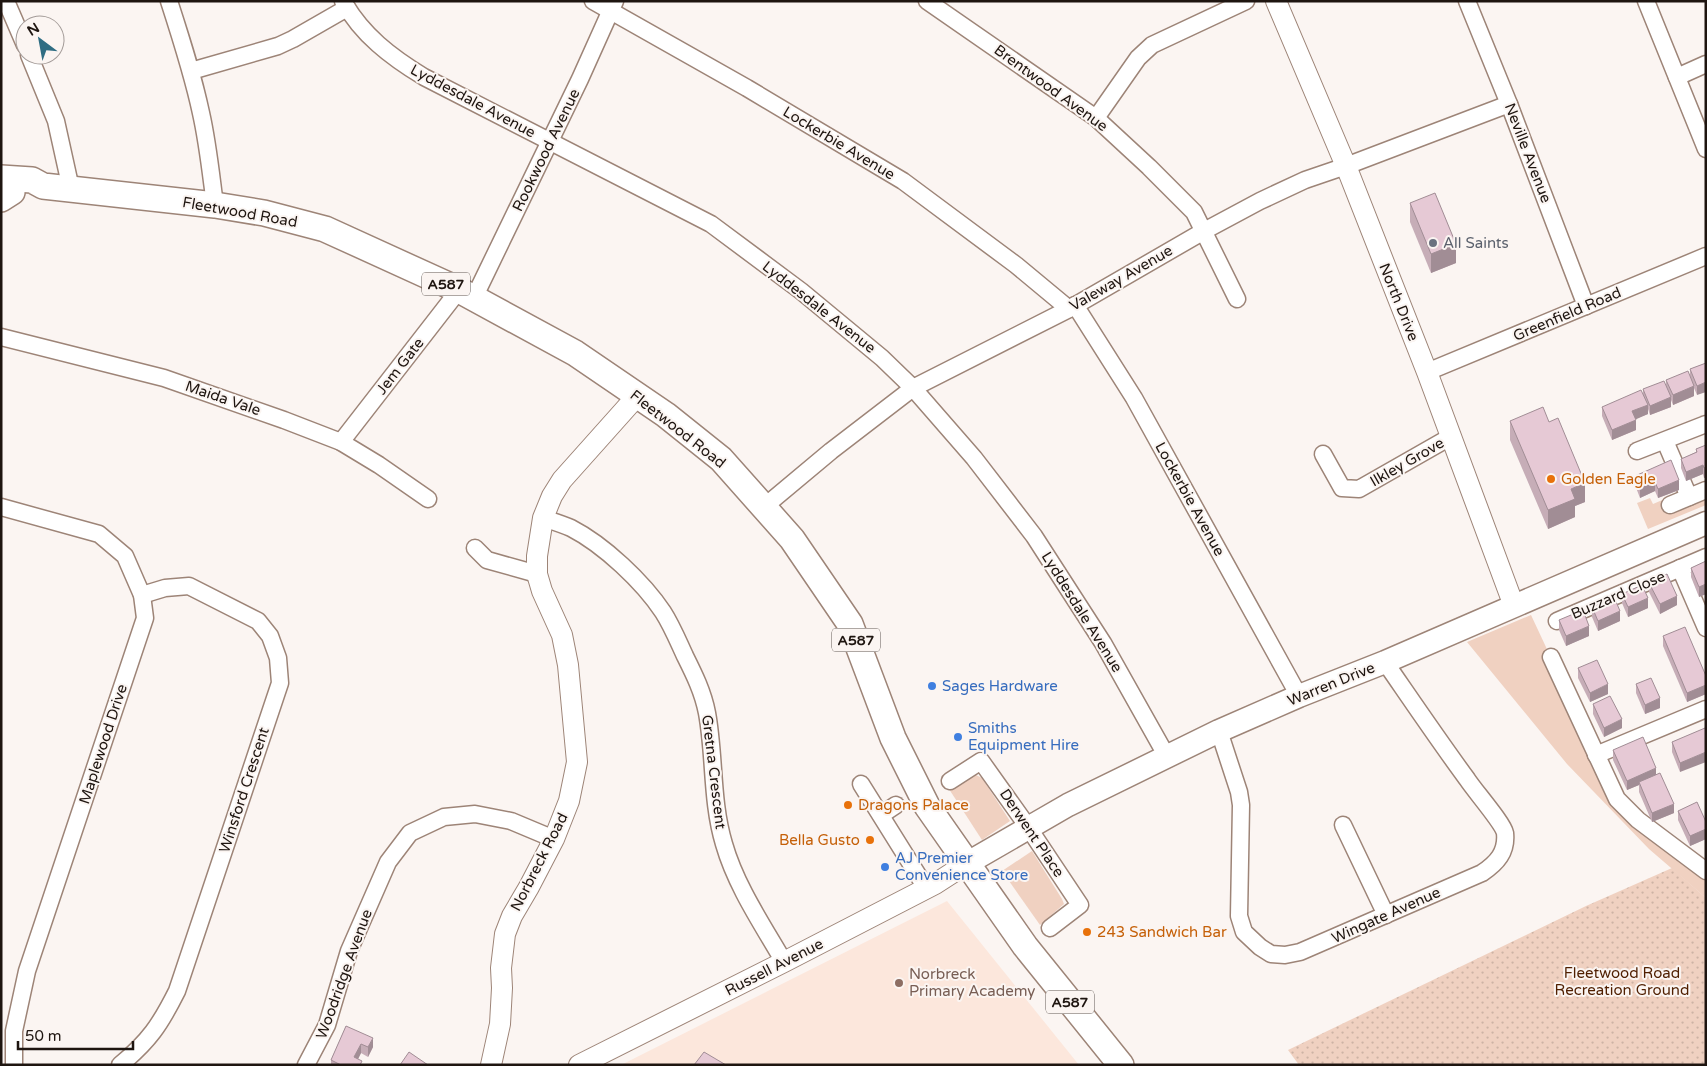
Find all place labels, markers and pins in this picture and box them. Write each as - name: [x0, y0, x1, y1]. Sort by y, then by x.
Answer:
- place label: All Saints: [1443, 234, 1509, 252]
- marker: All Saints: [1427, 237, 1439, 249]
- place label: Golden Eagle: [1561, 470, 1656, 488]
- marker: Golden Eagle: [1545, 473, 1557, 485]
- place label: Sages Hardware: [942, 677, 1058, 695]
- marker: Sages Hardware: [926, 680, 938, 692]
- place label: Smiths Equipment Hire: [968, 719, 1079, 754]
- marker: Smiths Equipment Hire: [952, 731, 964, 743]
- place label: Dragons Palace: [858, 796, 969, 814]
- marker: Dragons Palace: [842, 799, 854, 811]
- place label: Bella Gusto: [779, 831, 860, 849]
- marker: Bella Gusto: [864, 834, 876, 846]
- place label: AJ Premier Convenience Store: [895, 849, 1028, 884]
- marker: AJ Premier Convenience Store: [879, 861, 891, 873]
- place label: 243 Sandwich Bar: [1097, 923, 1227, 941]
- marker: 243 Sandwich Bar: [1081, 926, 1093, 938]
- place label: Norbreck Primary Academy: [909, 965, 1035, 1000]
- marker: Norbreck Primary Academy: [893, 977, 905, 989]

